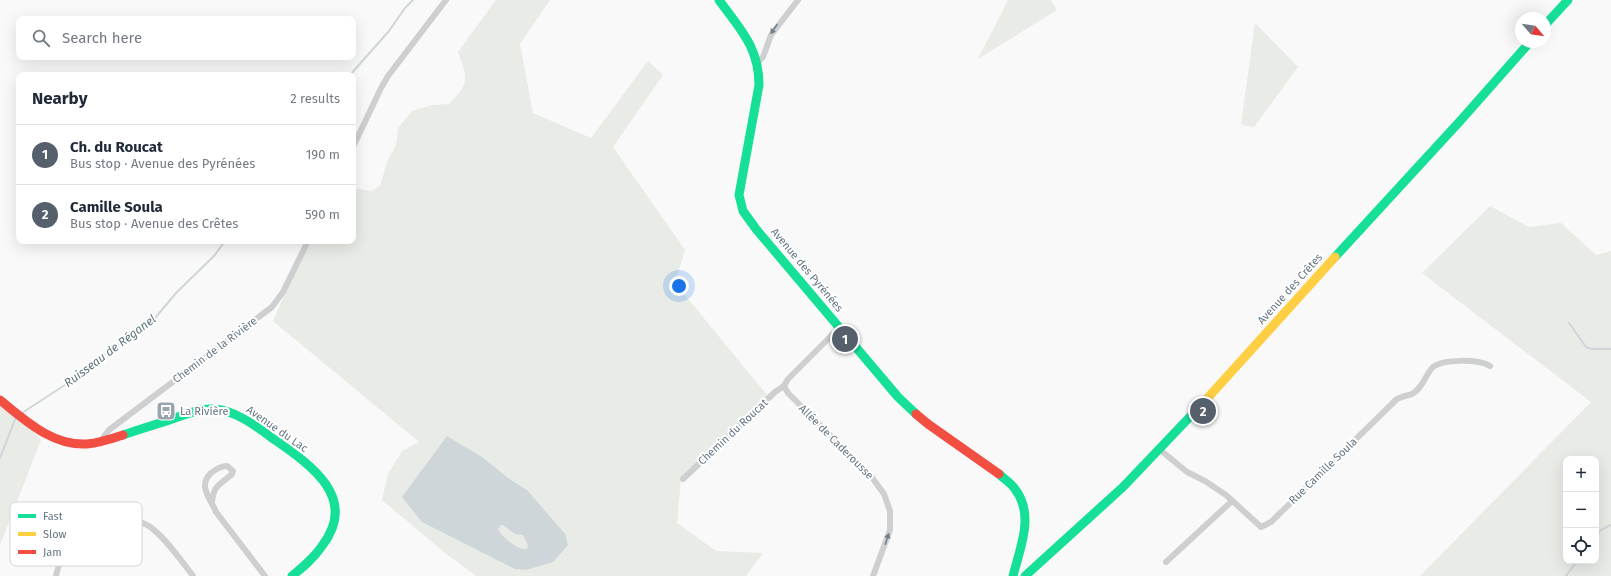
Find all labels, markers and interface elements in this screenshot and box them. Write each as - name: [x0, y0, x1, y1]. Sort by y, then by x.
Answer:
- north arrow: [1515, 12, 1551, 48]
- search box: [16, 16, 356, 60]
- one-way arrow: [770, 24, 779, 35]
- icon: search: [30, 27, 52, 49]
- text: Search here: [62, 29, 142, 47]
- text: Nearby: [32, 88, 87, 109]
- text: 2 results: [290, 91, 340, 106]
- text: Ch. du Roucat: [70, 138, 163, 156]
- text: 1: [42, 147, 48, 162]
- text: 190 m: [306, 147, 340, 162]
- text: Bus stop · Avenue des Pyrénées: [70, 156, 255, 171]
- text: Camille Soula: [70, 198, 163, 216]
- text: 2: [42, 207, 48, 222]
- text: 590 m: [305, 207, 340, 222]
- text: Bus stop · Avenue des Crêtes: [70, 216, 238, 231]
- street label: Avenue des Pyrénées: [768, 225, 846, 315]
- street label: Avenue des Crêtes: [1255, 251, 1325, 327]
- your location: [669, 276, 689, 296]
- water label: Ruisseau de Réganel: [61, 312, 159, 390]
- street label: Chemin de la Rivière: [170, 314, 260, 386]
- pin: 1: [832, 324, 858, 354]
- street label: Chemin du Roucat: [695, 396, 771, 468]
- pin: 2: [1190, 396, 1216, 426]
- bus stop icon: La Rivière: [155, 400, 177, 422]
- street label: Allée de Caderousse: [796, 402, 876, 482]
- street label: Avenue du Lac: [244, 403, 310, 455]
- place label: La Rivière: [180, 405, 228, 418]
- street label: Rue Camille Soula: [1286, 435, 1360, 507]
- map controls: [1563, 456, 1599, 564]
- button: +: [1563, 456, 1599, 492]
- button: −: [1563, 492, 1599, 528]
- legend: [10, 502, 142, 566]
- text: Fast: [43, 510, 63, 523]
- text: Slow: [43, 528, 67, 541]
- button: locate: [1563, 528, 1599, 564]
- one-way arrow: [884, 533, 890, 545]
- text: Jam: [43, 546, 62, 559]

